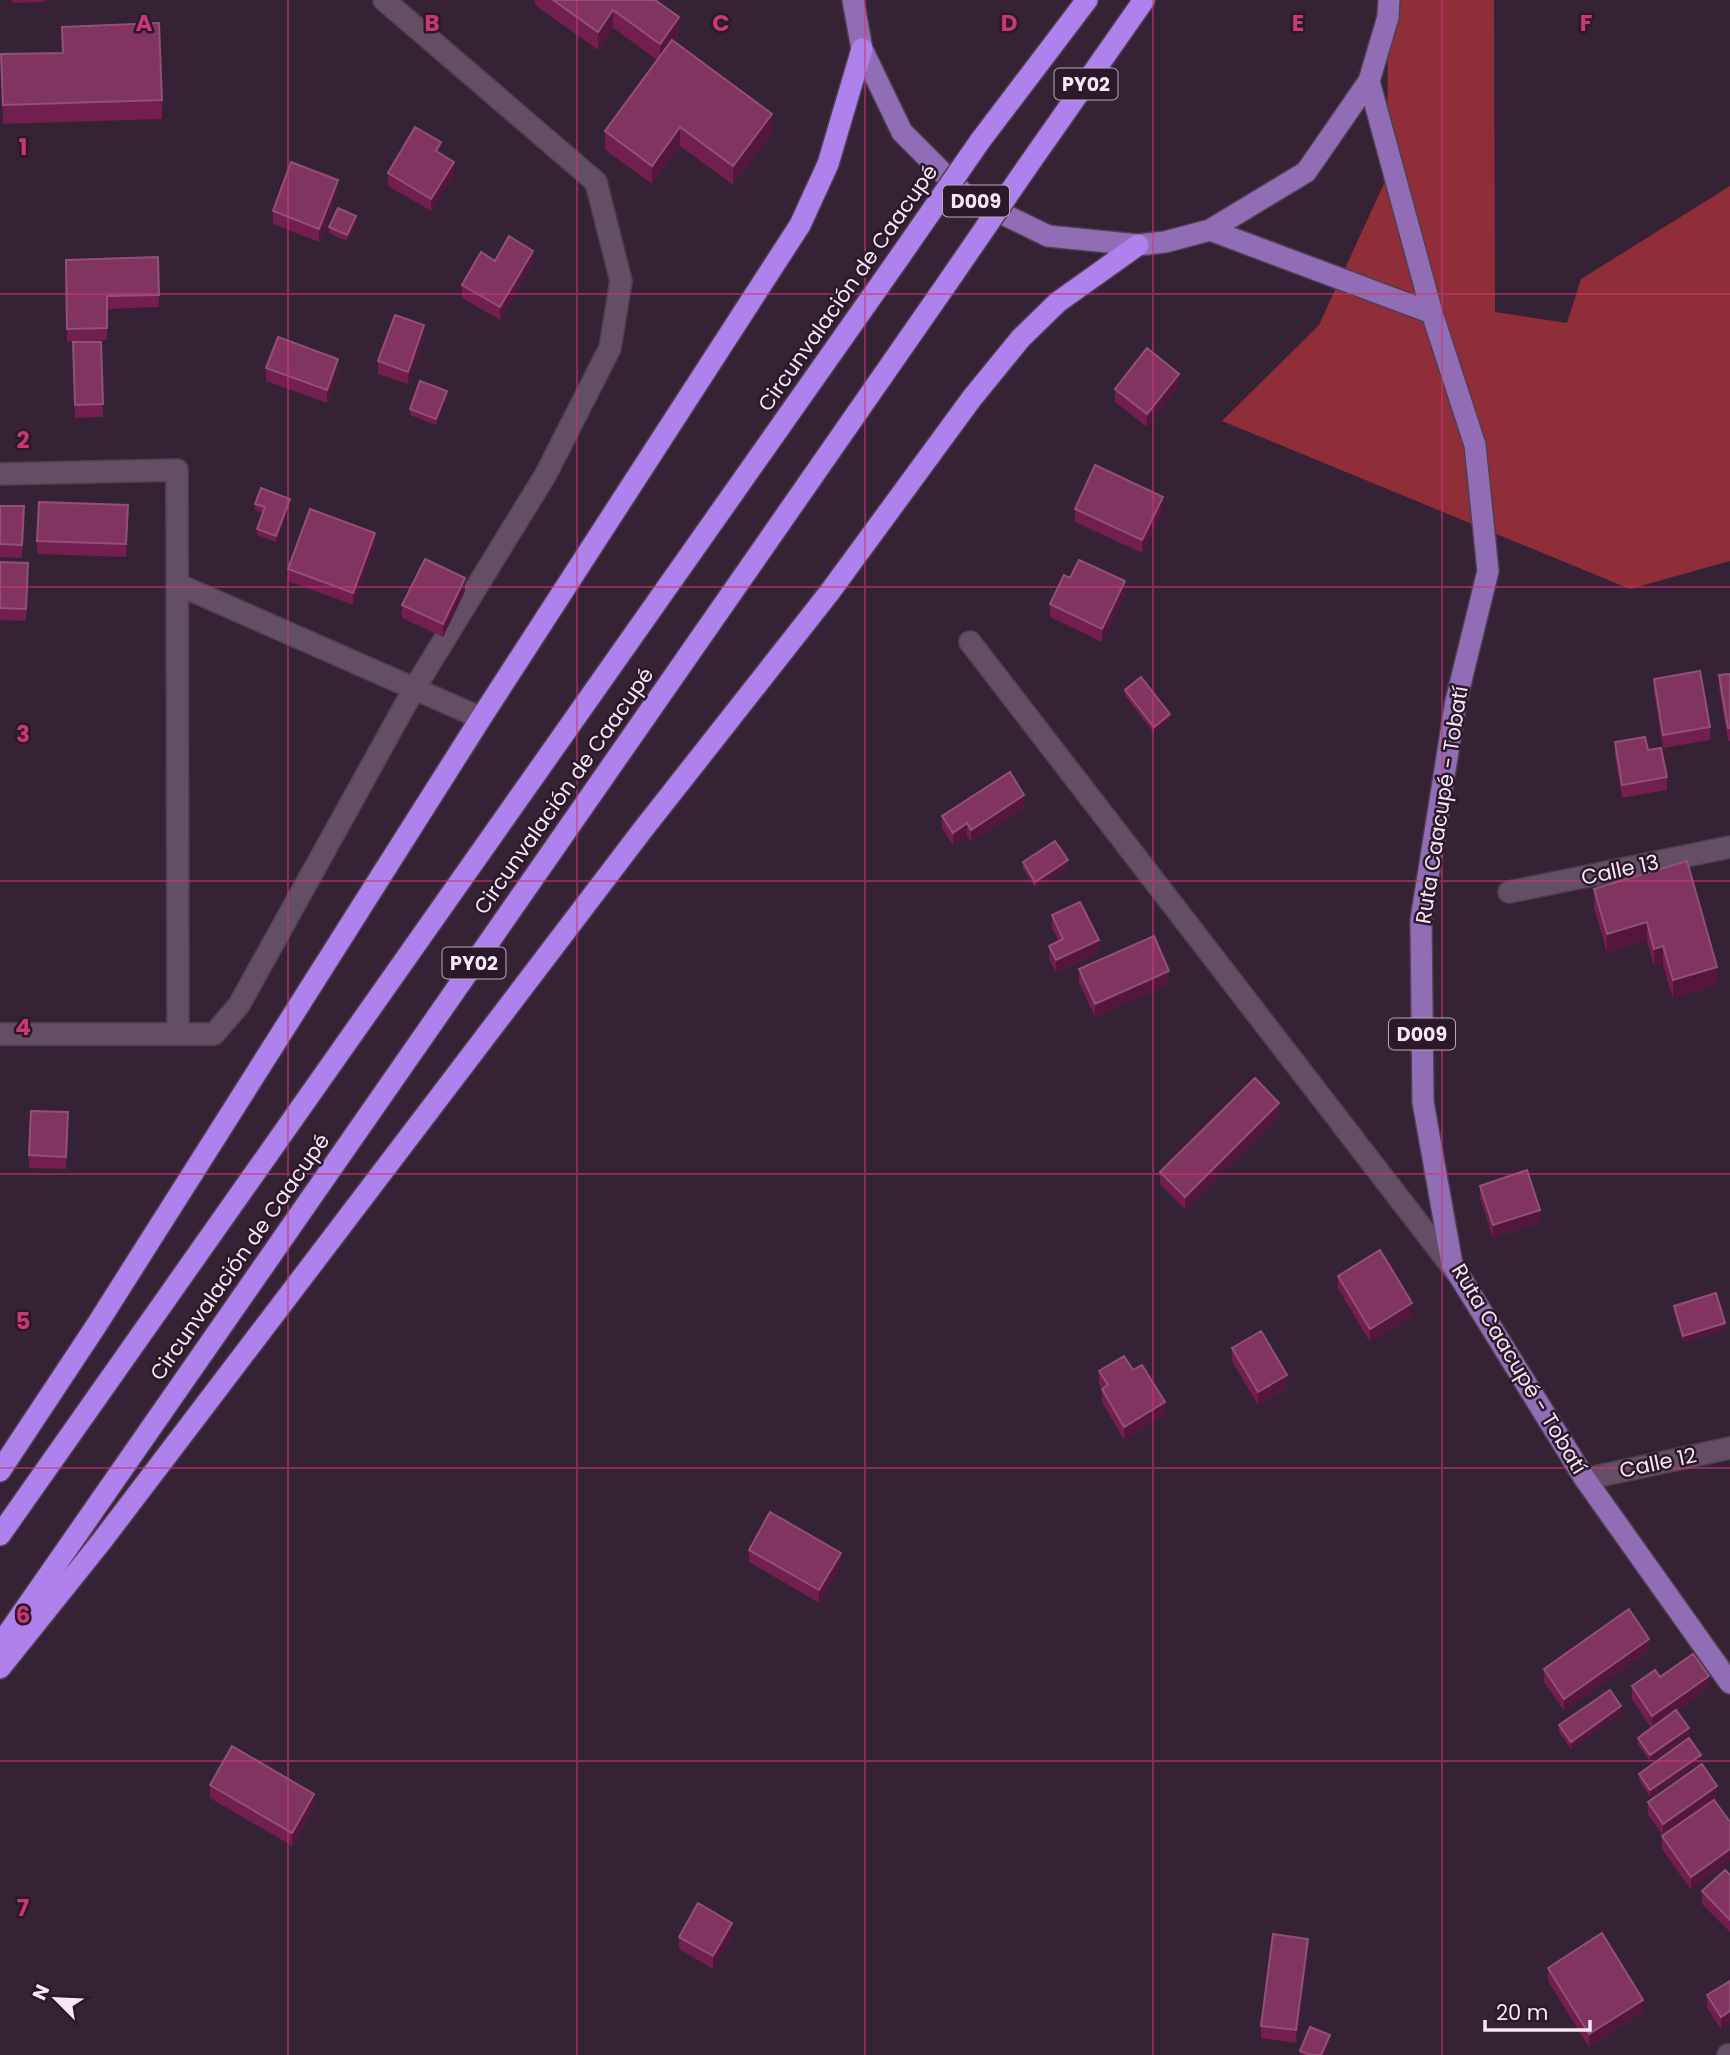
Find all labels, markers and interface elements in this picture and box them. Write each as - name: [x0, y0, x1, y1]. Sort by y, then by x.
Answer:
- text: A: [136, 7, 153, 39]
- text: B: [424, 7, 440, 39]
- text: C: [712, 7, 730, 39]
- text: D: [1001, 7, 1017, 39]
- text: E: [1292, 7, 1304, 39]
- text: F: [1580, 7, 1592, 39]
- road number: PY02: [1054, 68, 1118, 100]
- text: 1: [19, 131, 27, 163]
- street label: Circunvalación de Caacupé: [751, 158, 944, 417]
- road number: D009: [943, 186, 1009, 216]
- text: 2: [16, 424, 30, 456]
- street label: Circunvalación de Caacupé: [467, 661, 660, 920]
- street label: Ruta Caacupé - Tobatí: [1408, 684, 1475, 926]
- text: 3: [16, 718, 30, 750]
- street label: Calle 13: [1579, 847, 1661, 892]
- road number: PY02: [442, 948, 505, 979]
- text: 4: [15, 1011, 31, 1043]
- road number: D009: [1389, 1018, 1455, 1050]
- street label: Circunvalación de Caacupé: [143, 1127, 336, 1386]
- street label: Ruta Caacupé - Tobatí: [1445, 1258, 1594, 1479]
- text: 5: [16, 1305, 30, 1337]
- street label: Calle 12: [1617, 1440, 1699, 1485]
- text: 6: [16, 1599, 30, 1631]
- text: 7: [17, 1892, 29, 1924]
- north arrow: [21, 1964, 91, 2034]
- text: N: [26, 1980, 56, 2004]
- scale bar: [1485, 1988, 1590, 2032]
- text: 20 m: [1496, 1998, 1549, 2027]

